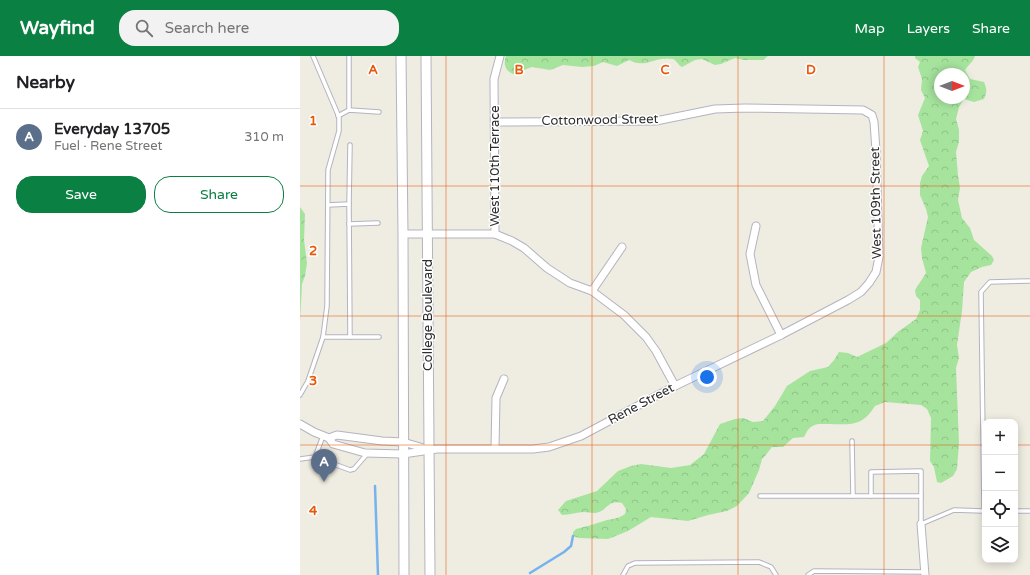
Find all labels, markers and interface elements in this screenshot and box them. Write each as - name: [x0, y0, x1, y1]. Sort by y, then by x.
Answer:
- search box: [119, 10, 399, 46]
- text: Wayfind: [20, 17, 95, 39]
- icon: search: [133, 17, 155, 39]
- text: Search here: [165, 19, 249, 37]
- text: Map: [855, 20, 885, 37]
- text: Layers: [907, 20, 950, 37]
- text: Share: [972, 20, 1010, 37]
- text: A: [368, 62, 378, 78]
- text: B: [514, 62, 524, 78]
- text: C: [660, 62, 670, 78]
- text: D: [806, 62, 816, 78]
- north arrow: [934, 68, 970, 104]
- text: Nearby: [16, 72, 75, 93]
- street label: West 110th Terrace: [487, 105, 503, 227]
- street label: Cottonwood Street: [541, 111, 659, 129]
- text: 1: [309, 113, 317, 129]
- text: Everyday 13705: [54, 120, 170, 138]
- text: A: [24, 129, 34, 145]
- text: 310 m: [244, 129, 284, 145]
- text: Fuel · Rene Street: [54, 138, 163, 154]
- street label: West 109th Street: [867, 147, 885, 259]
- button: Save: [16, 176, 146, 213]
- button: Share: [154, 176, 284, 213]
- text: 2: [309, 243, 317, 259]
- street label: College Boulevard: [420, 259, 436, 371]
- your location: [697, 367, 717, 387]
- text: 3: [309, 373, 317, 389]
- street label: Rene Street: [605, 380, 677, 428]
- map controls: [982, 419, 1018, 563]
- button: +: [982, 419, 1018, 455]
- pin: A: [311, 449, 337, 482]
- button: −: [982, 455, 1018, 491]
- button: locate: [982, 491, 1018, 527]
- text: 4: [309, 503, 318, 519]
- button: layers: [982, 527, 1018, 563]

